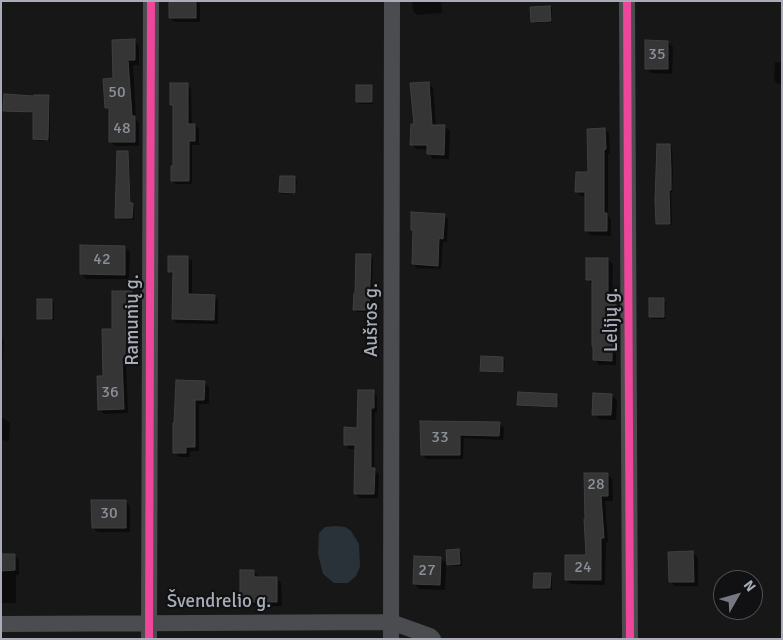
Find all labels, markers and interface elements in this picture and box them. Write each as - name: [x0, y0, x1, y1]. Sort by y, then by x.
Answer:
- house number: 35: [648, 45, 666, 65]
- house number: 50: [108, 83, 126, 103]
- house number: 48: [113, 119, 131, 139]
- house number: 42: [93, 250, 111, 270]
- street label: Ramunių g.: [122, 274, 144, 366]
- street label: Aušros g.: [361, 283, 383, 357]
- street label: Lelijų g.: [601, 288, 623, 352]
- house number: 36: [101, 383, 119, 403]
- house number: 33: [431, 428, 449, 448]
- house number: 28: [587, 475, 605, 495]
- house number: 30: [100, 504, 118, 524]
- house number: 24: [574, 558, 592, 578]
- house number: 27: [418, 561, 436, 581]
- north arrow: [713, 570, 763, 620]
- text: N: [740, 577, 759, 595]
- street label: Švendrelio g.: [167, 591, 271, 613]

